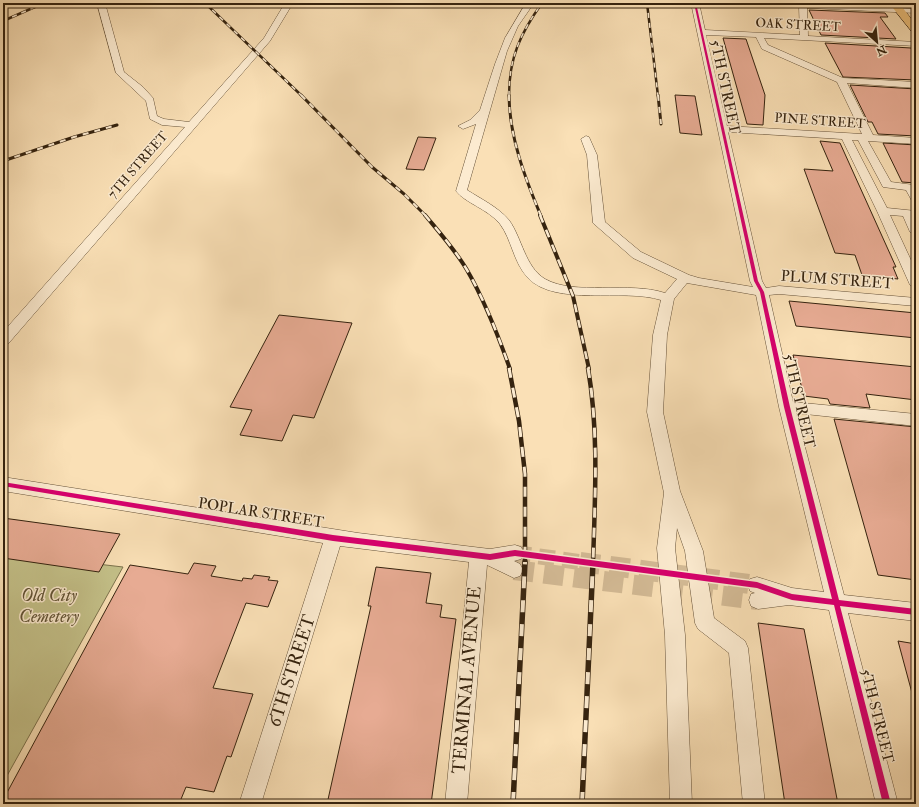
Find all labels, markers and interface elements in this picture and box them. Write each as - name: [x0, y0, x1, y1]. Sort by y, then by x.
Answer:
- street label: OAK STREET: [755, 15, 841, 35]
- north arrow: [857, 22, 897, 62]
- street label: 5TH STREET: [706, 38, 744, 136]
- text: N: [873, 42, 890, 59]
- street label: PINE STREET: [774, 110, 866, 132]
- street label: 7TH STREET: [105, 128, 172, 202]
- street label: PLUM STREET: [780, 267, 894, 293]
- street label: 5TH STREET: [779, 352, 819, 450]
- street label: POPLAR STREET: [197, 494, 325, 532]
- park label: Old City Cemetery: [19, 584, 80, 628]
- street label: TERMINAL AVENUE: [447, 585, 487, 775]
- street label: 6TH STREET: [263, 611, 321, 730]
- street label: 5TH STREET: [856, 667, 898, 765]

